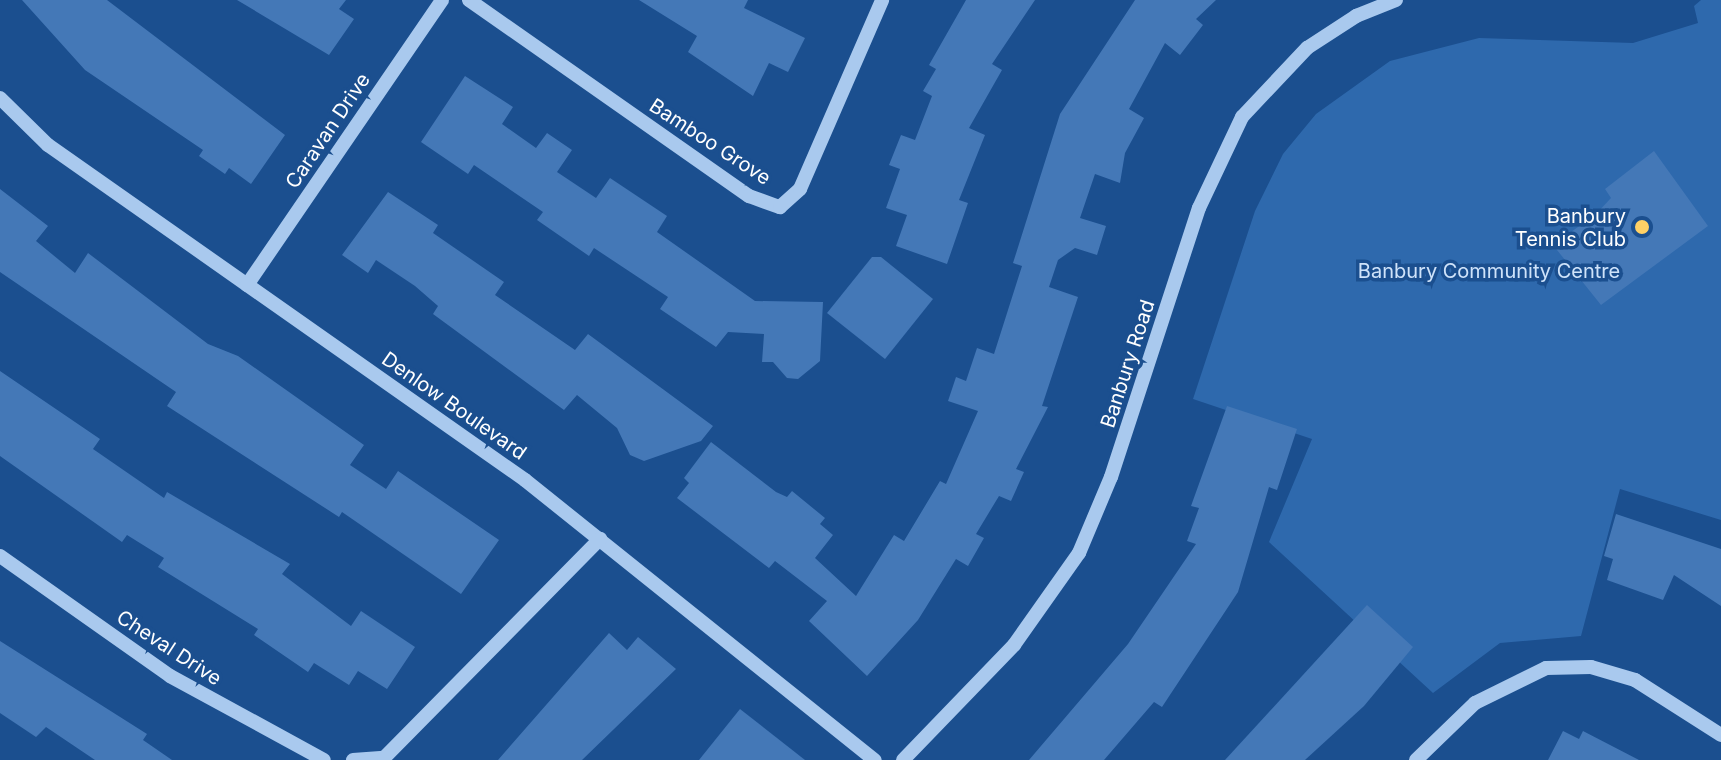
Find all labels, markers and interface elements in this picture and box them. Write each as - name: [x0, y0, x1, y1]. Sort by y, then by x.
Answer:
- street label: Caravan Drive: [281, 69, 375, 193]
- street label: Bamboo Grove: [645, 94, 775, 190]
- place label: Banbury Tennis Club: [1515, 204, 1626, 251]
- marker: Banbury Tennis Club: [1633, 218, 1651, 236]
- park label: Banbury Community Centre: [1358, 259, 1620, 283]
- street label: Banbury Road: [1096, 297, 1160, 431]
- street label: Denlow Boulevard: [377, 347, 531, 465]
- street label: Cheval Drive: [112, 605, 226, 691]

